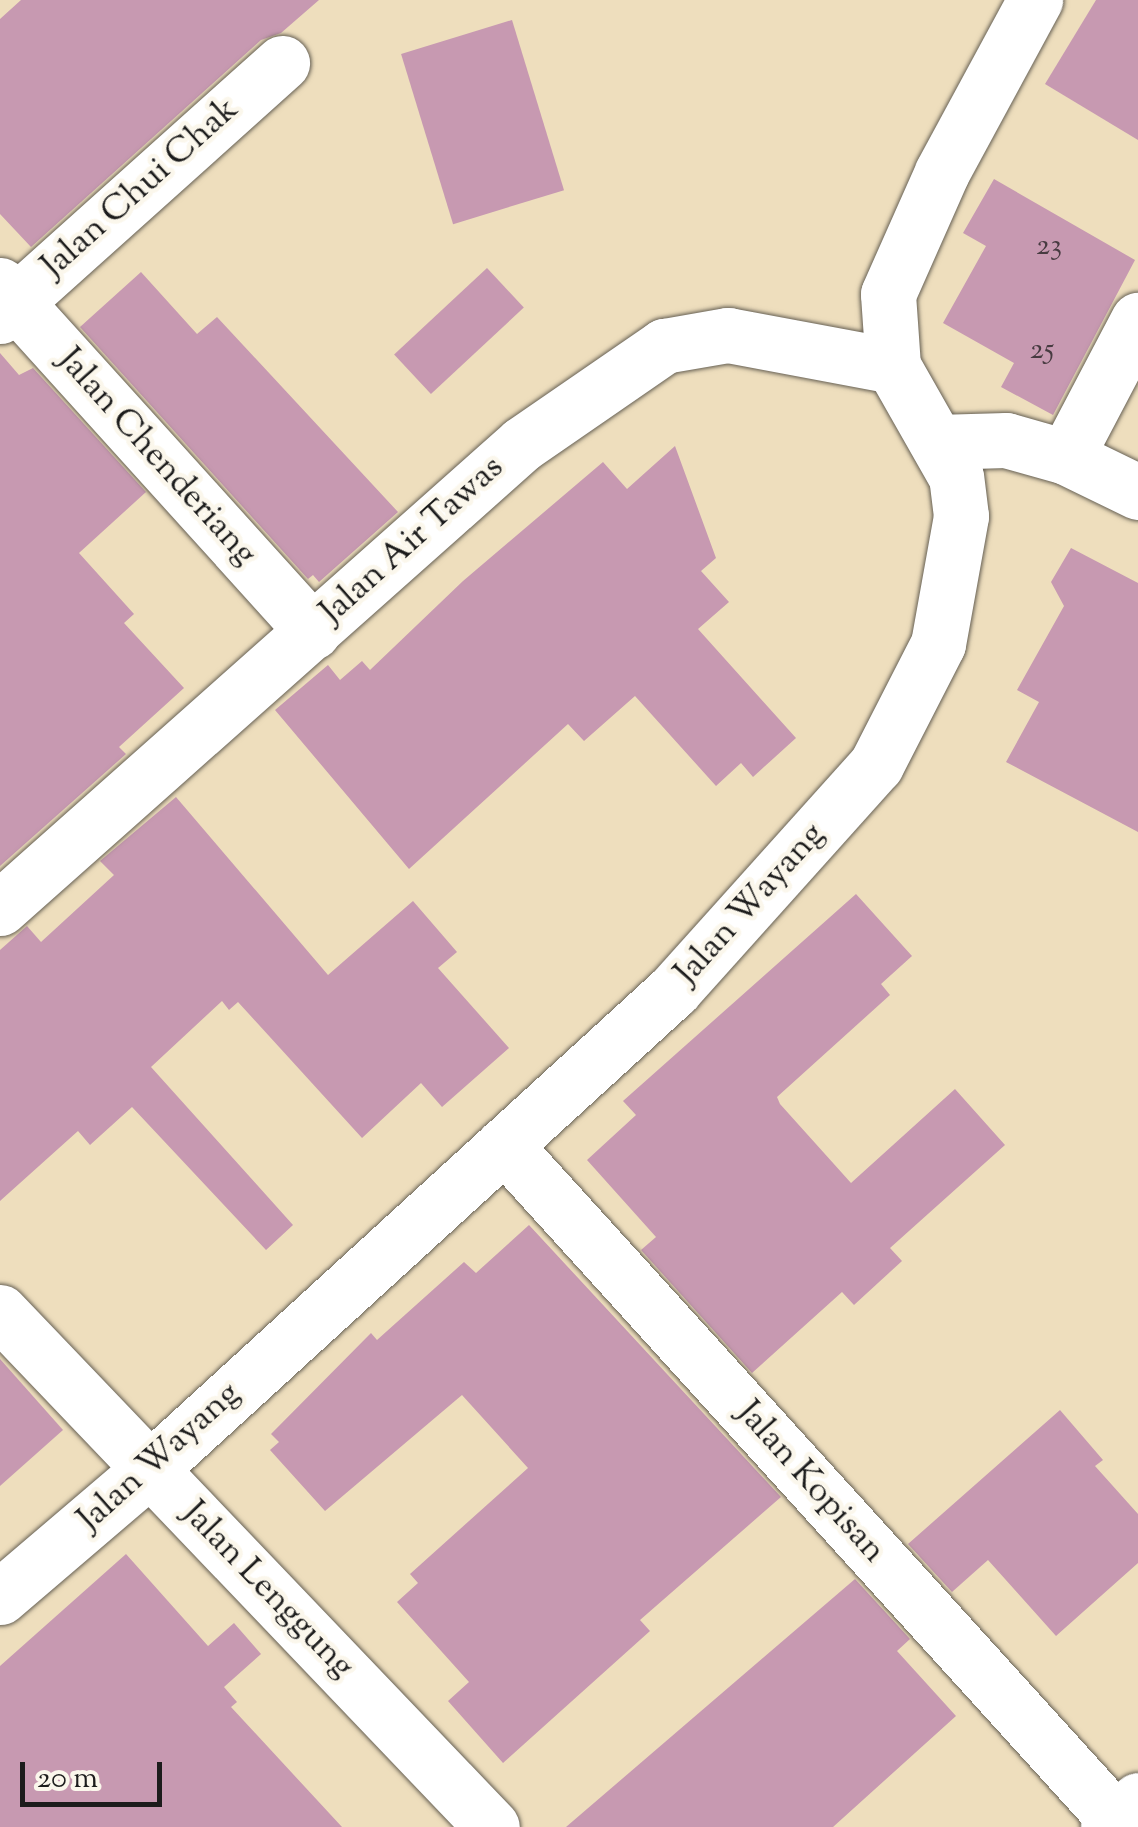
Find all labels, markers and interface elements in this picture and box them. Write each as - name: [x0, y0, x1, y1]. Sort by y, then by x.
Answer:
- street label: Jalan Chui Chak: [34, 90, 248, 288]
- house number: 23: [1036, 229, 1062, 265]
- house number: 25: [1030, 333, 1054, 369]
- street label: Jalan Chenderiang: [47, 341, 265, 575]
- street label: Jalan Air Tawas: [313, 448, 513, 634]
- street label: Jalan Wayang: [667, 815, 835, 995]
- street label: Jalan Wayang: [70, 1374, 250, 1542]
- street label: Jalan Kopisan: [727, 1394, 893, 1572]
- street label: Jalan Lenggung: [172, 1494, 362, 1688]
- scale bar: [25, 1742, 168, 1804]
- text: 20 m: [37, 1758, 98, 1801]

